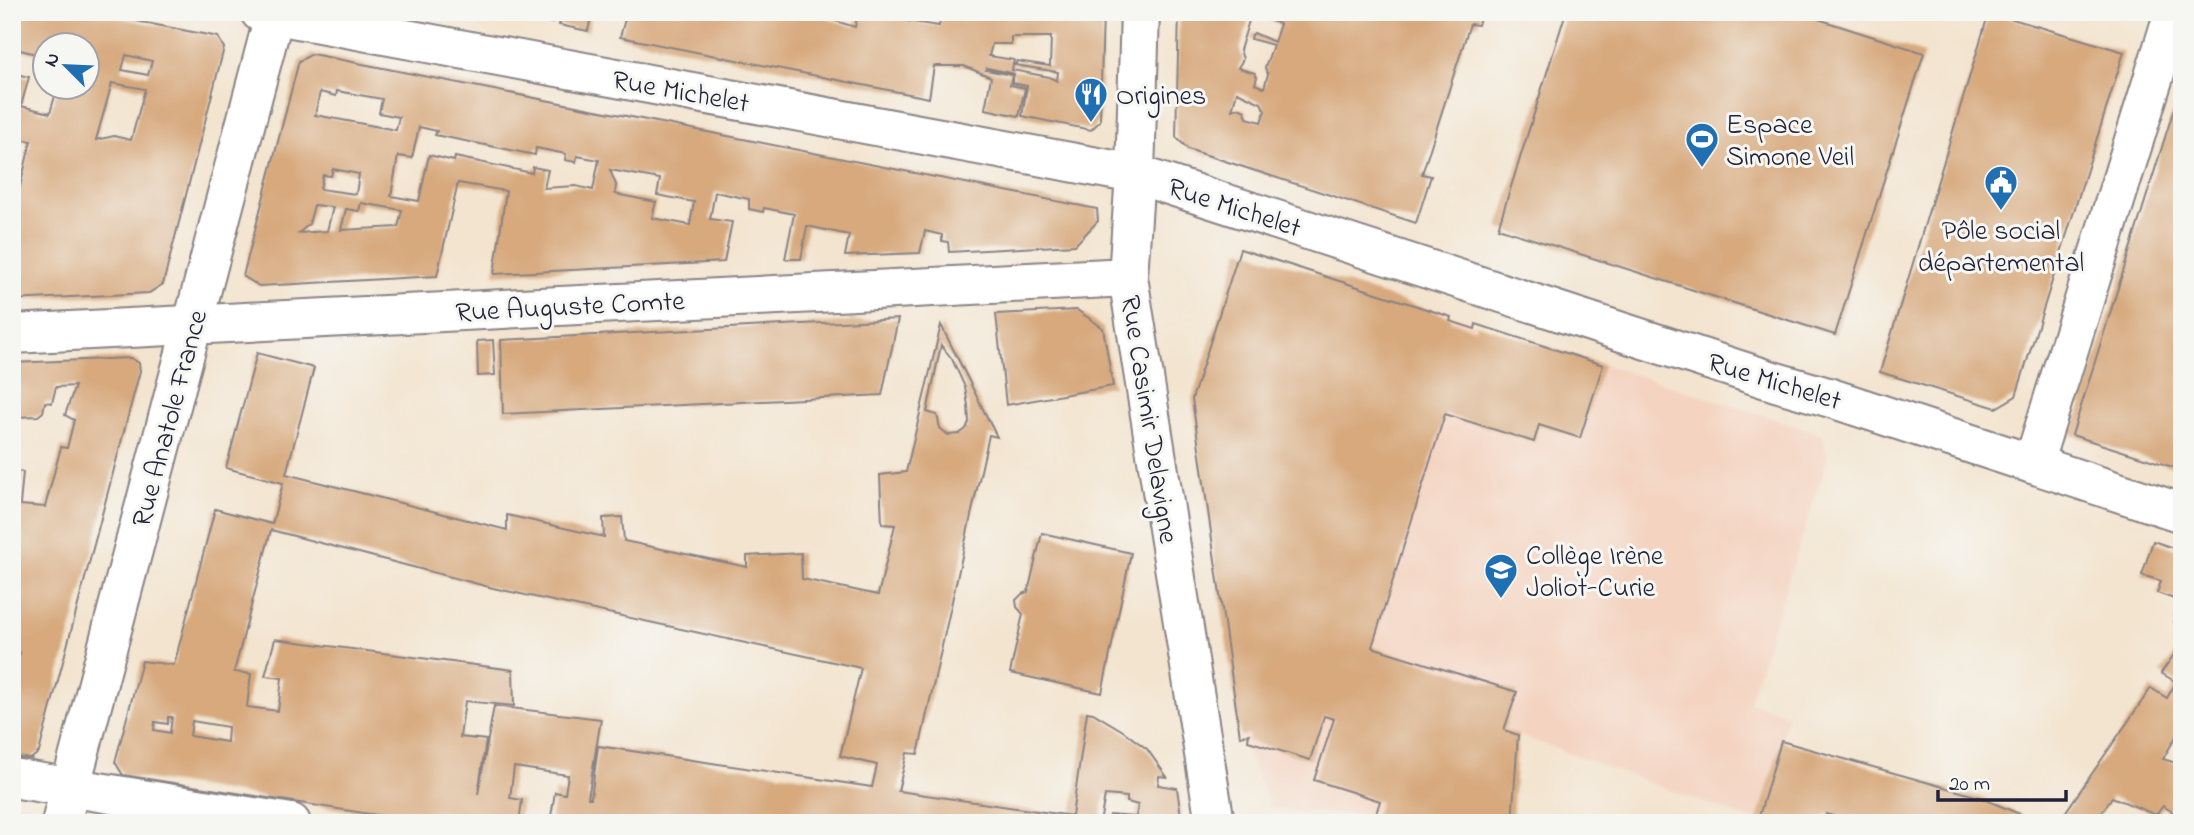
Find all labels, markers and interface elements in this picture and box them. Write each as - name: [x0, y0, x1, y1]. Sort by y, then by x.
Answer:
- north arrow: [32, 32, 102, 102]
- text: N: [38, 49, 68, 71]
- street label: Rue Michelet: [609, 61, 752, 126]
- restaurant icon: Origines: [1072, 75, 1110, 124]
- place label: Origines: [1116, 77, 1206, 118]
- place label: Espace Simone Veil: [1726, 106, 1854, 179]
- sports icon: Espace Simone Veil: [1683, 120, 1721, 169]
- public building icon: Pôle social départemental: [1982, 163, 2020, 212]
- street label: Rue Michelet: [1162, 169, 1306, 250]
- place label: Pôle social départemental: [1918, 212, 2084, 285]
- street label: Rue Auguste Comte: [455, 282, 686, 335]
- street label: Rue Casimir Delavigne: [1108, 292, 1187, 547]
- street label: Rue Anatole France: [123, 305, 220, 532]
- street label: Rue Michelet: [1702, 344, 1846, 423]
- place label: Collège Irène Joliot-Curie: [1526, 537, 1664, 610]
- school or university icon: Collège Irène Joliot-Curie: [1482, 551, 1520, 600]
- scale bar: [1938, 758, 2066, 802]
- text: 20 m: [1949, 770, 1990, 800]

